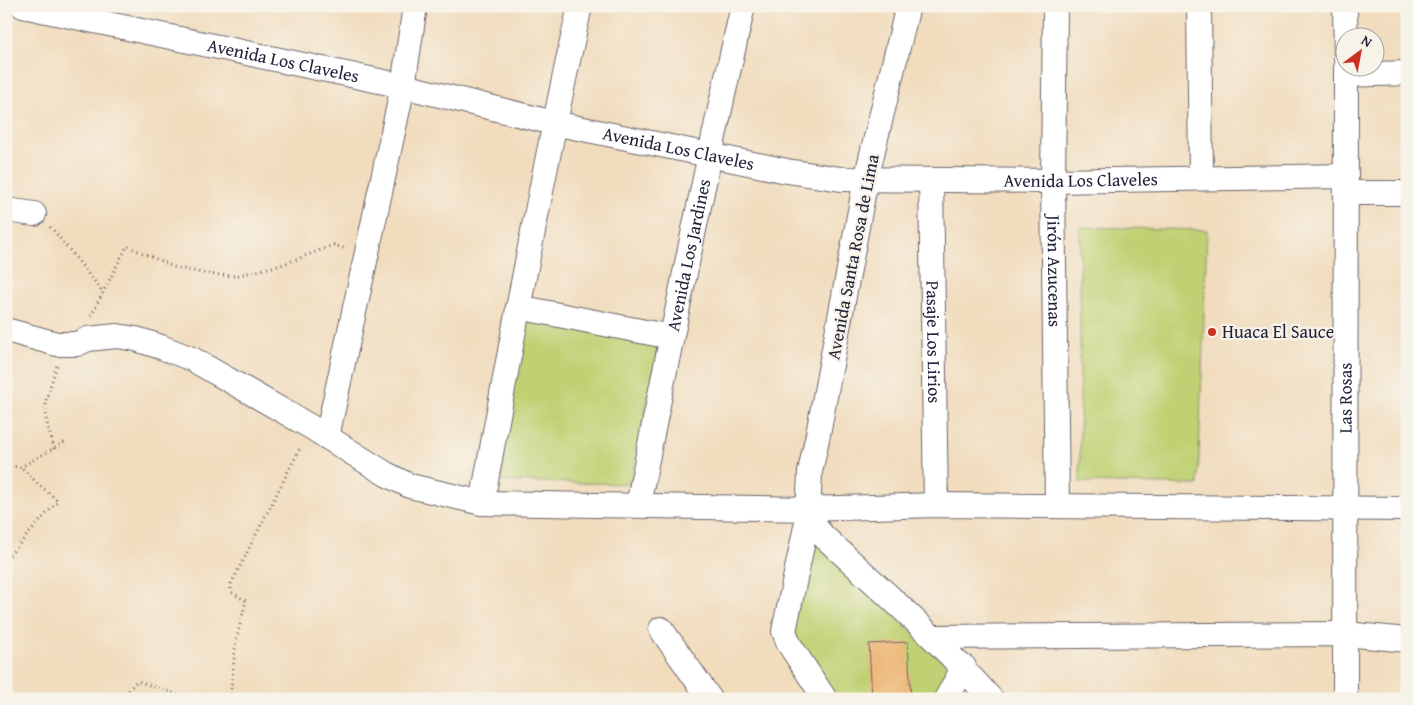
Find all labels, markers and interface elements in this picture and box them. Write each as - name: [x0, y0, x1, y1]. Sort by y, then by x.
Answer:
- north arrow: [1336, 28, 1386, 78]
- text: N: [1358, 30, 1377, 52]
- street label: Avenida Los Claveles: [205, 31, 362, 89]
- street label: Avenida Los Claveles: [600, 119, 757, 177]
- street label: Avenida Santa Rosa de Lima: [819, 151, 886, 362]
- street label: Avenida Los Claveles: [1003, 165, 1158, 194]
- street label: Avenida Los Jardines: [659, 176, 717, 334]
- street label: Jirón Azucenas: [1040, 213, 1069, 327]
- street label: Pasaje Los Lirios: [920, 280, 948, 404]
- place label: Huaca El Sauce: [1222, 318, 1334, 345]
- marker: Huaca El Sauce: [1206, 326, 1218, 338]
- street label: Las Rosas: [1331, 363, 1359, 433]

